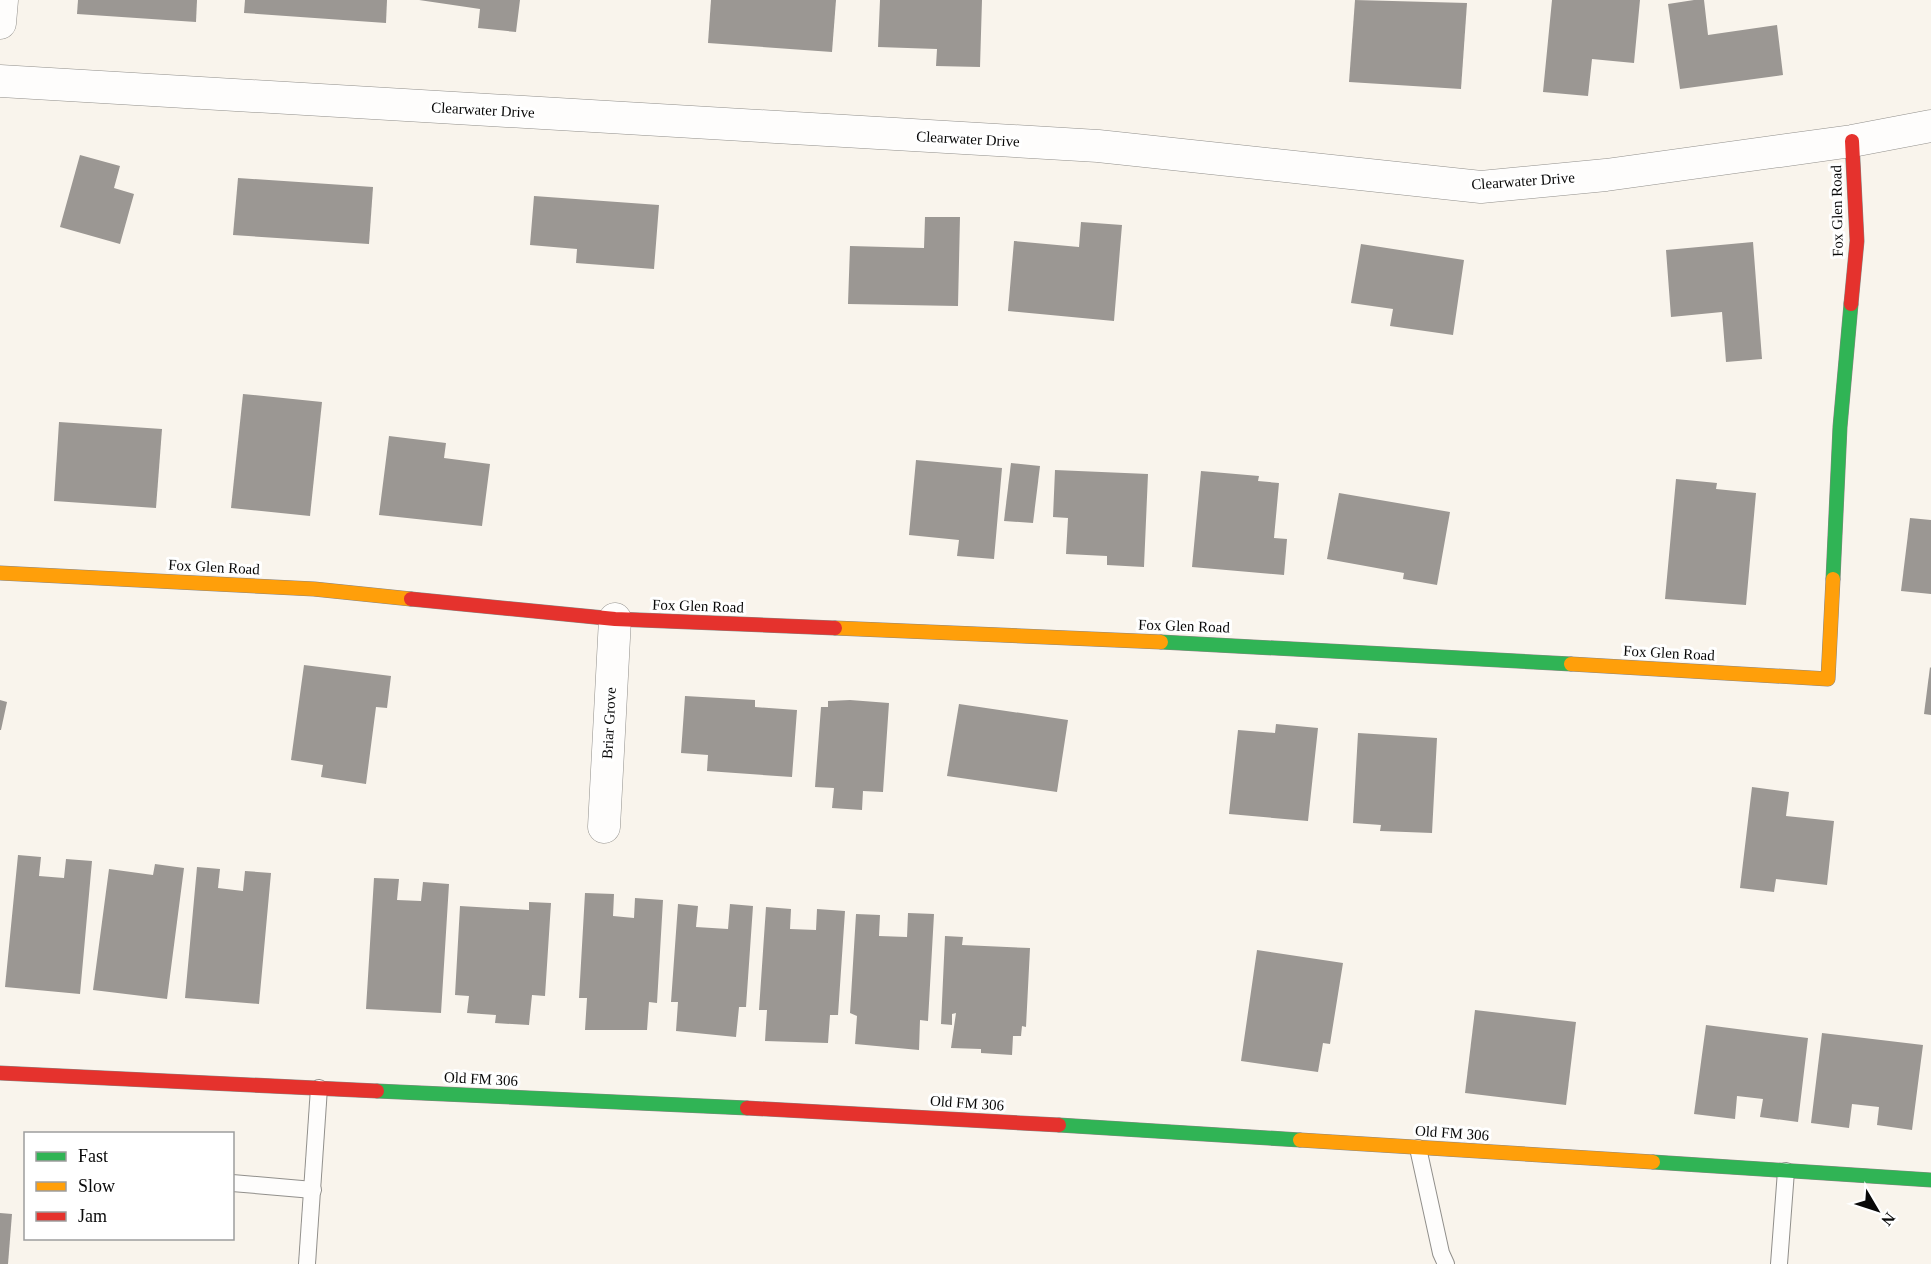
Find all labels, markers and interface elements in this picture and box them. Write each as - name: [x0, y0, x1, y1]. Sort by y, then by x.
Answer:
- street label: Clearwater Drive: [431, 99, 536, 121]
- street label: Clearwater Drive: [916, 128, 1021, 150]
- street label: Fox Glen Road: [1828, 165, 1846, 257]
- street label: Clearwater Drive: [1471, 169, 1576, 193]
- street label: Fox Glen Road: [168, 557, 261, 577]
- street label: Fox Glen Road: [652, 596, 745, 616]
- street label: Fox Glen Road: [1138, 616, 1231, 636]
- street label: Fox Glen Road: [1623, 643, 1716, 663]
- street label: Briar Grove: [599, 686, 619, 759]
- street label: Old FM 306: [444, 1069, 519, 1089]
- street label: Old FM 306: [929, 1092, 1005, 1114]
- street label: Old FM 306: [1414, 1122, 1490, 1144]
- legend: [24, 1132, 234, 1240]
- text: Fast: [78, 1146, 108, 1166]
- text: Slow: [78, 1176, 115, 1196]
- north arrow: [1847, 1180, 1907, 1240]
- text: Jam: [78, 1206, 107, 1226]
- text: N: [1878, 1209, 1899, 1229]

